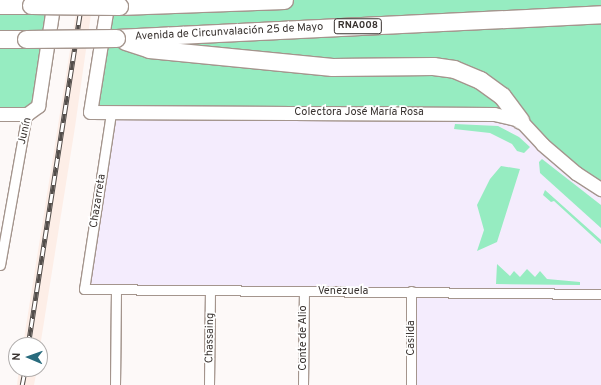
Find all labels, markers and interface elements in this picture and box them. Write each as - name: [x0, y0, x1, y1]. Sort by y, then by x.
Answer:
- road number: RNA008: [333, 18, 383, 34]
- street label: Avenida de Circunvalación 25 de Mayo: [134, 20, 324, 44]
- street label: Colectora José María Rosa: [294, 105, 424, 119]
- street label: Junín: [15, 116, 35, 146]
- street label: Chazarreta: [87, 173, 109, 229]
- street label: Venezuela: [318, 284, 368, 298]
- street label: Conte de Alio: [296, 305, 310, 371]
- street label: Chassaing: [203, 313, 217, 363]
- street label: Casilda: [404, 320, 418, 356]
- north arrow: [8, 337, 48, 377]
- text: N: [10, 352, 24, 361]

